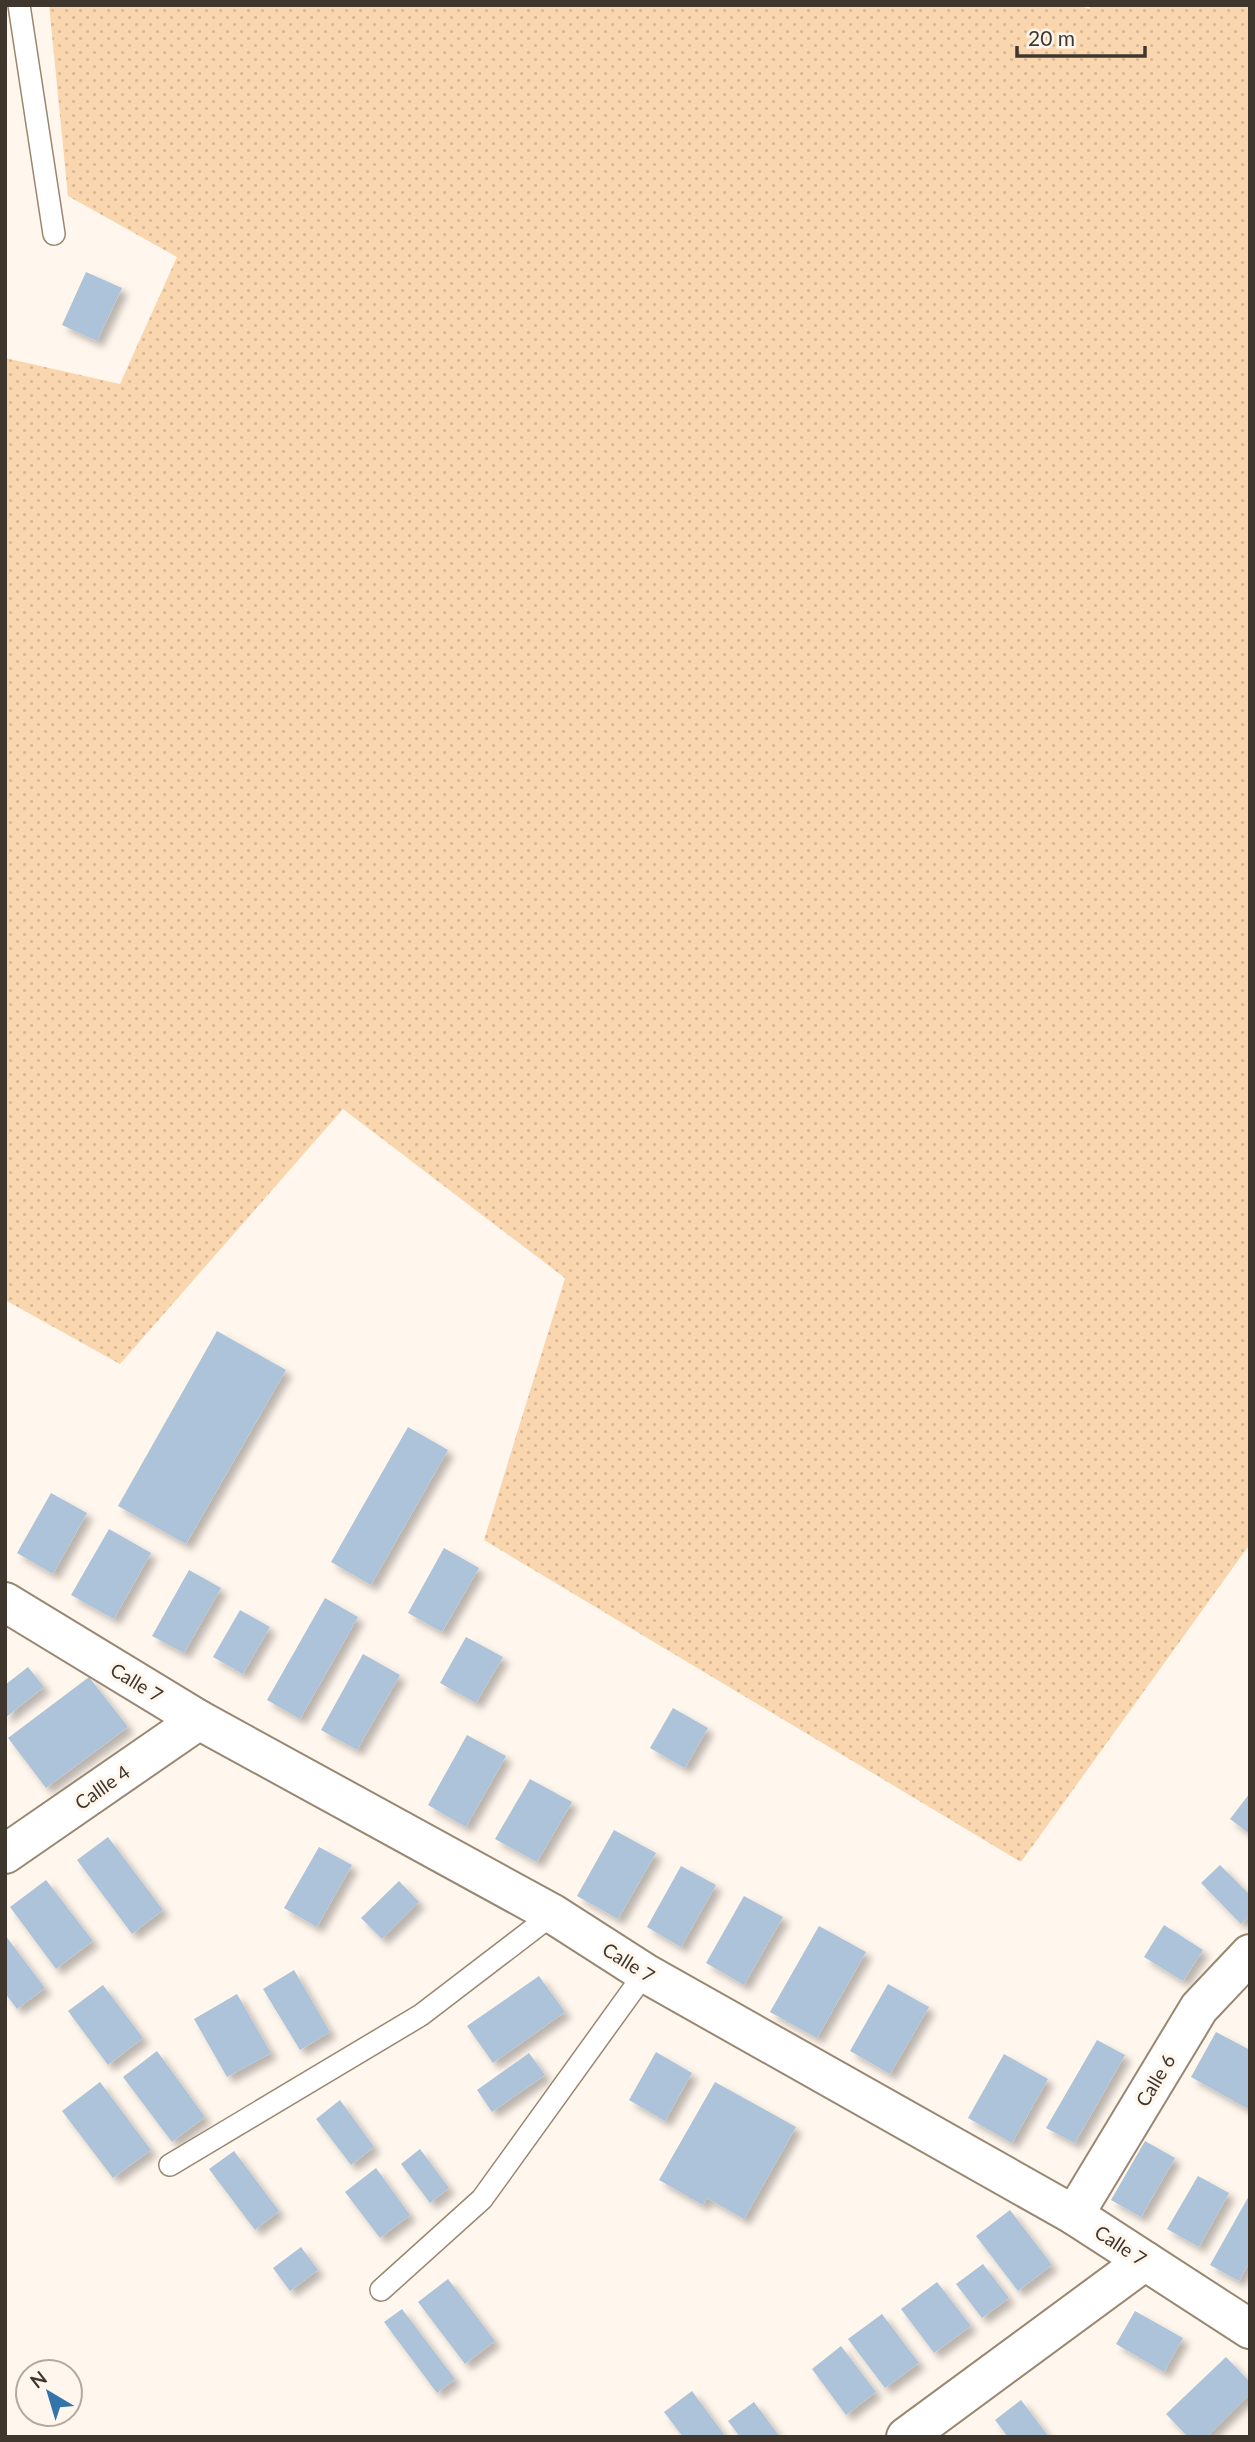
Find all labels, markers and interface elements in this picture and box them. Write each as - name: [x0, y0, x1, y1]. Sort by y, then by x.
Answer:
- scale bar: [1017, 14, 1145, 58]
- text: 20 m: [1028, 25, 1075, 50]
- street label: Calle 7: [107, 1657, 167, 1707]
- street label: Callle 4: [70, 1760, 134, 1814]
- street label: Calle 7: [599, 1937, 659, 1987]
- street label: Calle 6: [1130, 2050, 1180, 2110]
- street label: Calle 7: [1091, 2220, 1151, 2270]
- north arrow: [14, 2358, 84, 2428]
- text: N: [25, 2366, 51, 2393]

